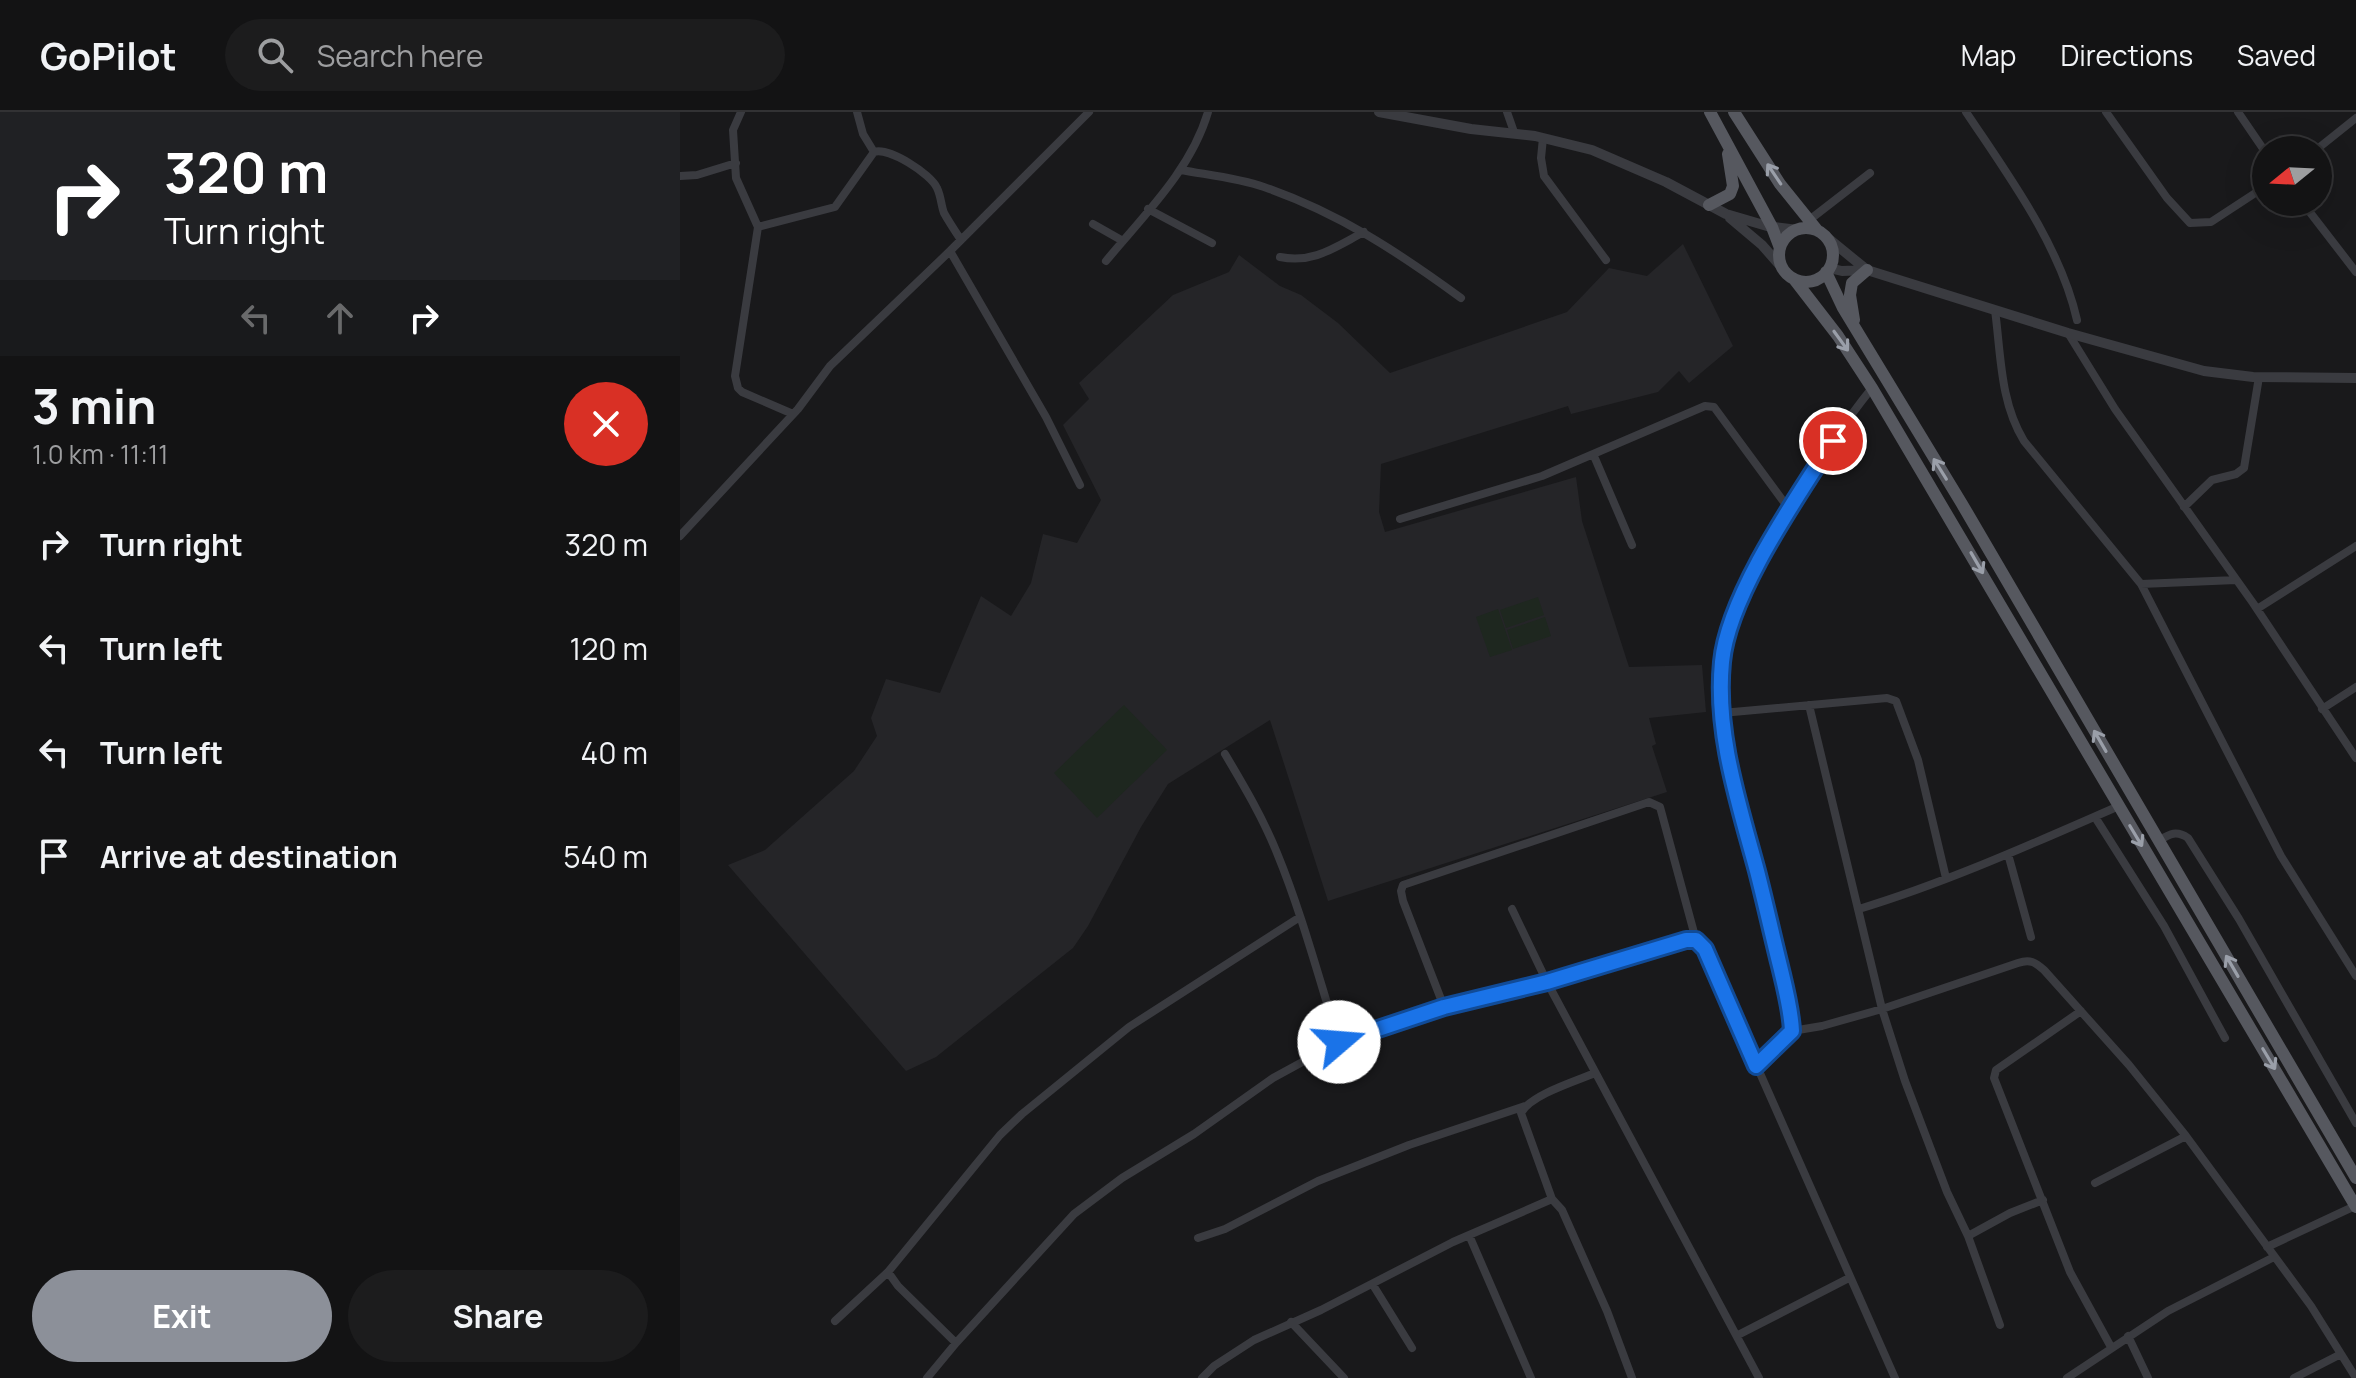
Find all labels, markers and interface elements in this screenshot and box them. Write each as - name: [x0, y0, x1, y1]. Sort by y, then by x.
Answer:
- search box: [225, 19, 785, 91]
- text: GoPilot: [40, 29, 177, 81]
- icon: search: [253, 33, 297, 77]
- text: Search here: [317, 35, 484, 76]
- text: Map: [1961, 36, 2016, 74]
- text: Directions: [2060, 36, 2193, 74]
- text: Saved: [2237, 36, 2316, 74]
- text: 320 m: [164, 133, 328, 210]
- north arrow: [2252, 136, 2332, 216]
- map controls: [2252, 136, 2332, 216]
- icon: right: [32, 144, 136, 248]
- one-way arrow: [1765, 164, 1782, 186]
- text: Turn right: [164, 206, 325, 255]
- icon: left: [234, 296, 278, 340]
- icon: ahead: [318, 296, 362, 340]
- icon: right: [402, 296, 446, 340]
- one-way arrow: [1832, 330, 1849, 351]
- text: 3 min: [32, 373, 156, 438]
- button: close: [564, 382, 648, 466]
- pin: [1799, 407, 1867, 475]
- icon: arrive: [1811, 419, 1855, 463]
- text: 1.0 km · 11:11: [32, 436, 168, 472]
- one-way arrow: [1932, 458, 1948, 481]
- icon: right: [32, 522, 76, 566]
- text: Turn right: [100, 524, 243, 565]
- text: 320 m: [565, 524, 648, 565]
- one-way arrow: [1969, 551, 1985, 574]
- icon: left: [32, 626, 76, 670]
- text: Turn left: [100, 628, 223, 669]
- text: 120 m: [569, 628, 648, 669]
- icon: left: [32, 730, 76, 774]
- one-way arrow: [2092, 730, 2108, 753]
- text: Turn left: [100, 732, 223, 773]
- text: 40 m: [581, 732, 648, 773]
- one-way arrow: [2129, 823, 2144, 847]
- icon: arrive: [32, 834, 76, 878]
- text: Arrive at destination: [100, 836, 398, 877]
- text: 540 m: [563, 836, 648, 877]
- one-way arrow: [2223, 955, 2239, 978]
- position arrow: [1297, 1000, 1381, 1084]
- one-way arrow: [2261, 1047, 2277, 1070]
- button: Exit: [32, 1270, 332, 1362]
- button: Share: [348, 1270, 648, 1362]

